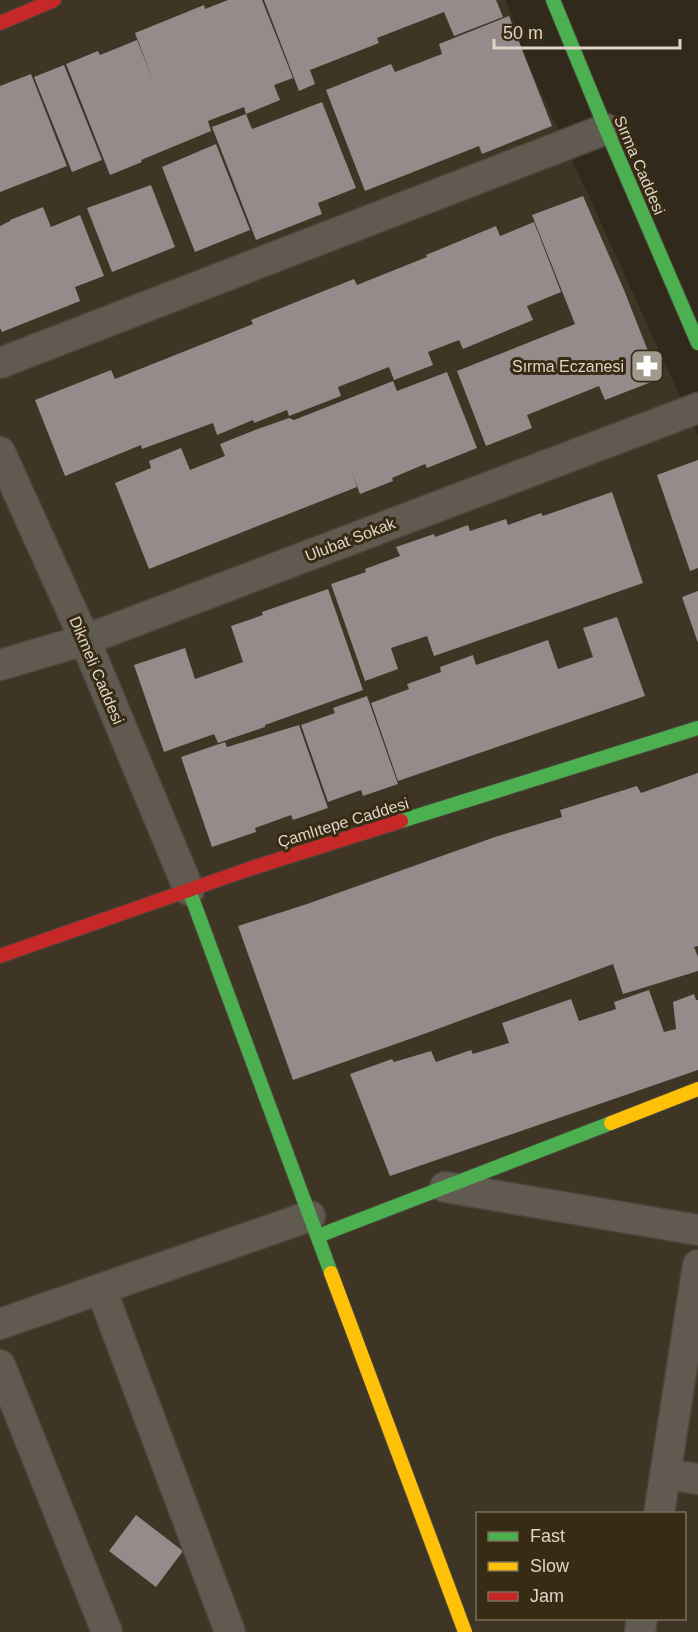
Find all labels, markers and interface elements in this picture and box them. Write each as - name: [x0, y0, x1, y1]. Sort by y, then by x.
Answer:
- scale bar: [494, 12, 680, 50]
- text: 50 m: [503, 23, 543, 43]
- street label: Sırma Caddesi: [611, 113, 668, 217]
- pharmacy icon: Sırma Eczanesi: [629, 348, 665, 384]
- place label: Sırma Eczanesi: [512, 358, 624, 375]
- street label: Ulubat Sokak: [303, 514, 399, 564]
- street label: Dikmeli Caddesi: [66, 614, 127, 727]
- street label: Çamlıtepe Caddesi: [276, 794, 411, 850]
- legend: [476, 1512, 686, 1620]
- text: Fast: [530, 1526, 565, 1546]
- text: Slow: [530, 1556, 570, 1576]
- text: Jam: [530, 1586, 564, 1606]

